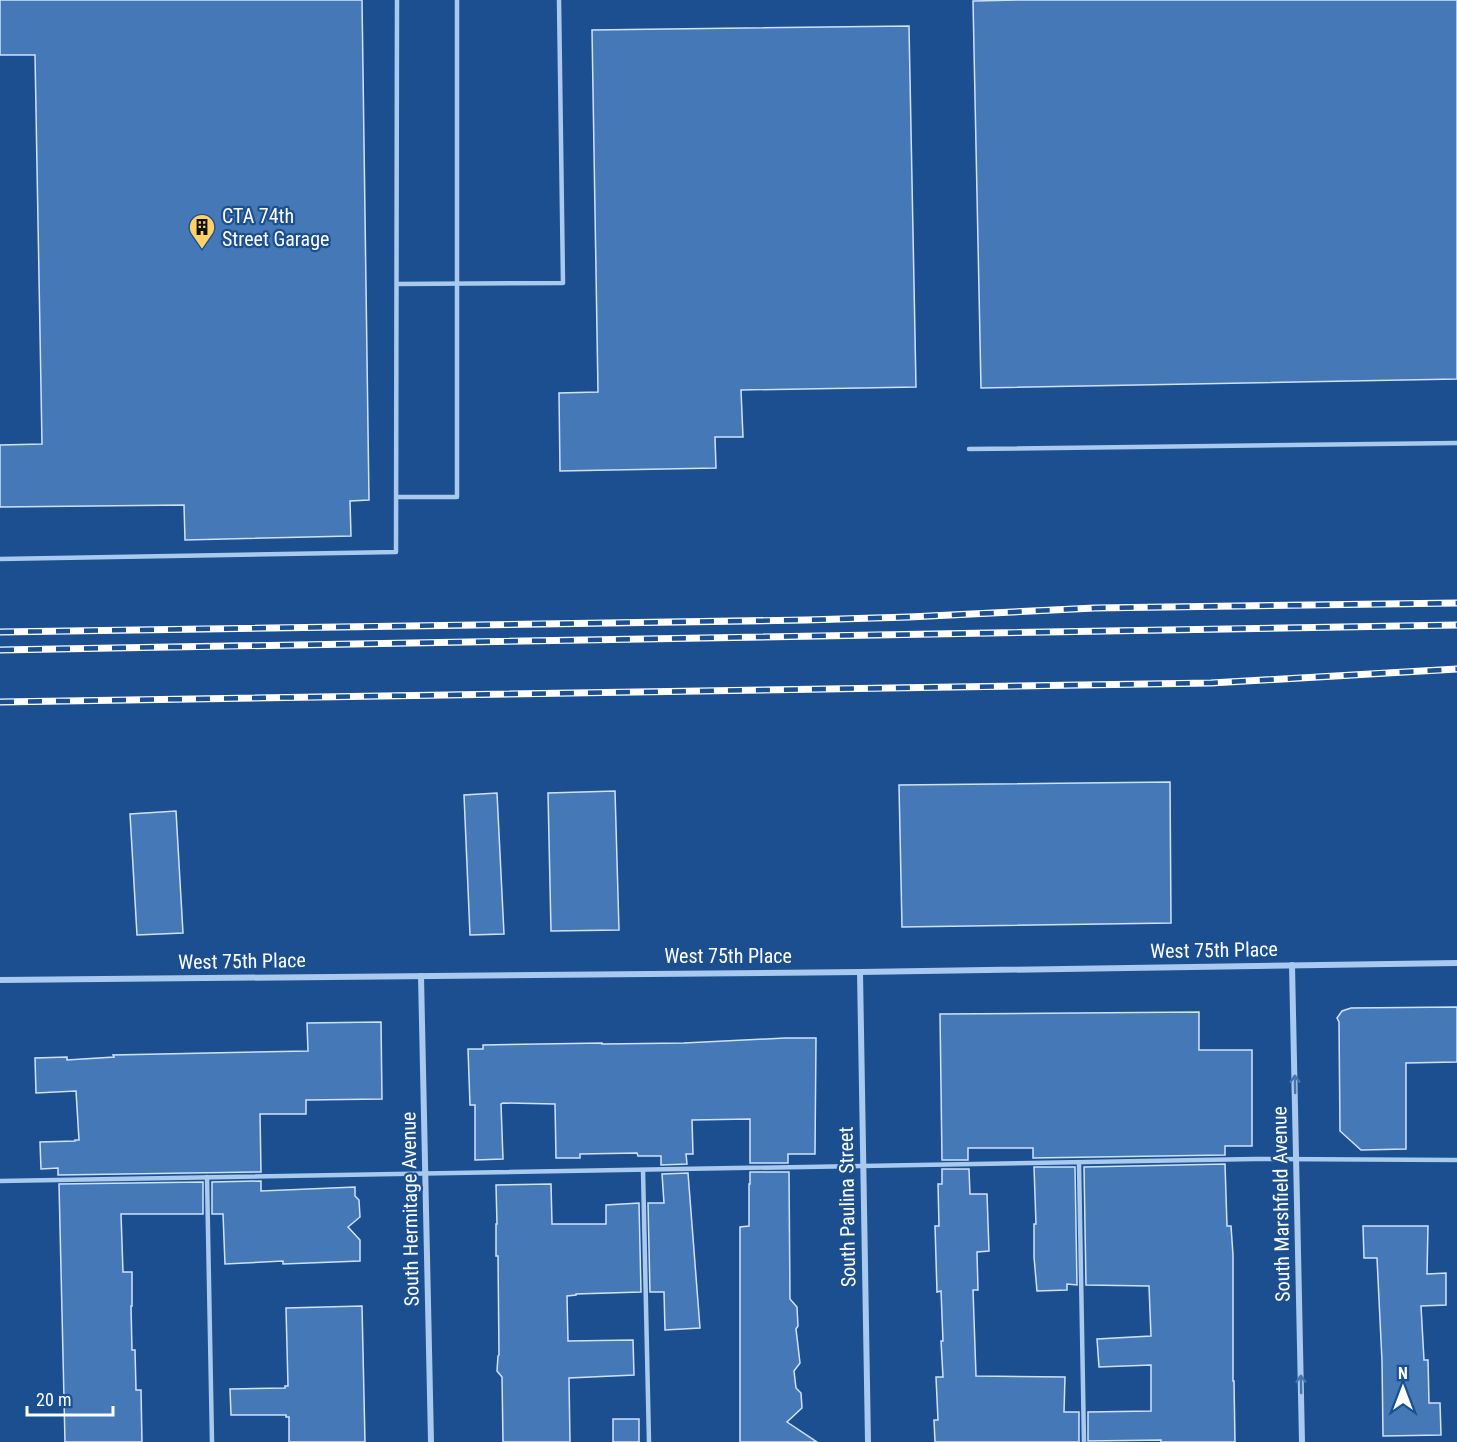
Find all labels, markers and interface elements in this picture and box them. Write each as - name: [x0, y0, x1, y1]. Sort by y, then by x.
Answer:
- place label: CTA 74th Street Garage: [222, 204, 329, 251]
- building icon: CTA 74th Street Garage: [187, 212, 217, 250]
- street label: West 75th Place: [1150, 937, 1278, 963]
- street label: West 75th Place: [664, 944, 792, 968]
- street label: West 75th Place: [178, 948, 306, 974]
- one-way arrow: [1289, 1074, 1301, 1094]
- street label: South Marshfield Avenue: [1267, 1106, 1295, 1302]
- street label: South Hermitage Avenue: [396, 1111, 424, 1307]
- street label: South Paulina Street: [834, 1127, 860, 1287]
- north arrow: [1373, 1358, 1433, 1418]
- text: N: [1398, 1364, 1408, 1383]
- one-way arrow: [1295, 1374, 1307, 1394]
- scale bar: [27, 1379, 112, 1417]
- text: 20 m: [36, 1389, 71, 1410]

